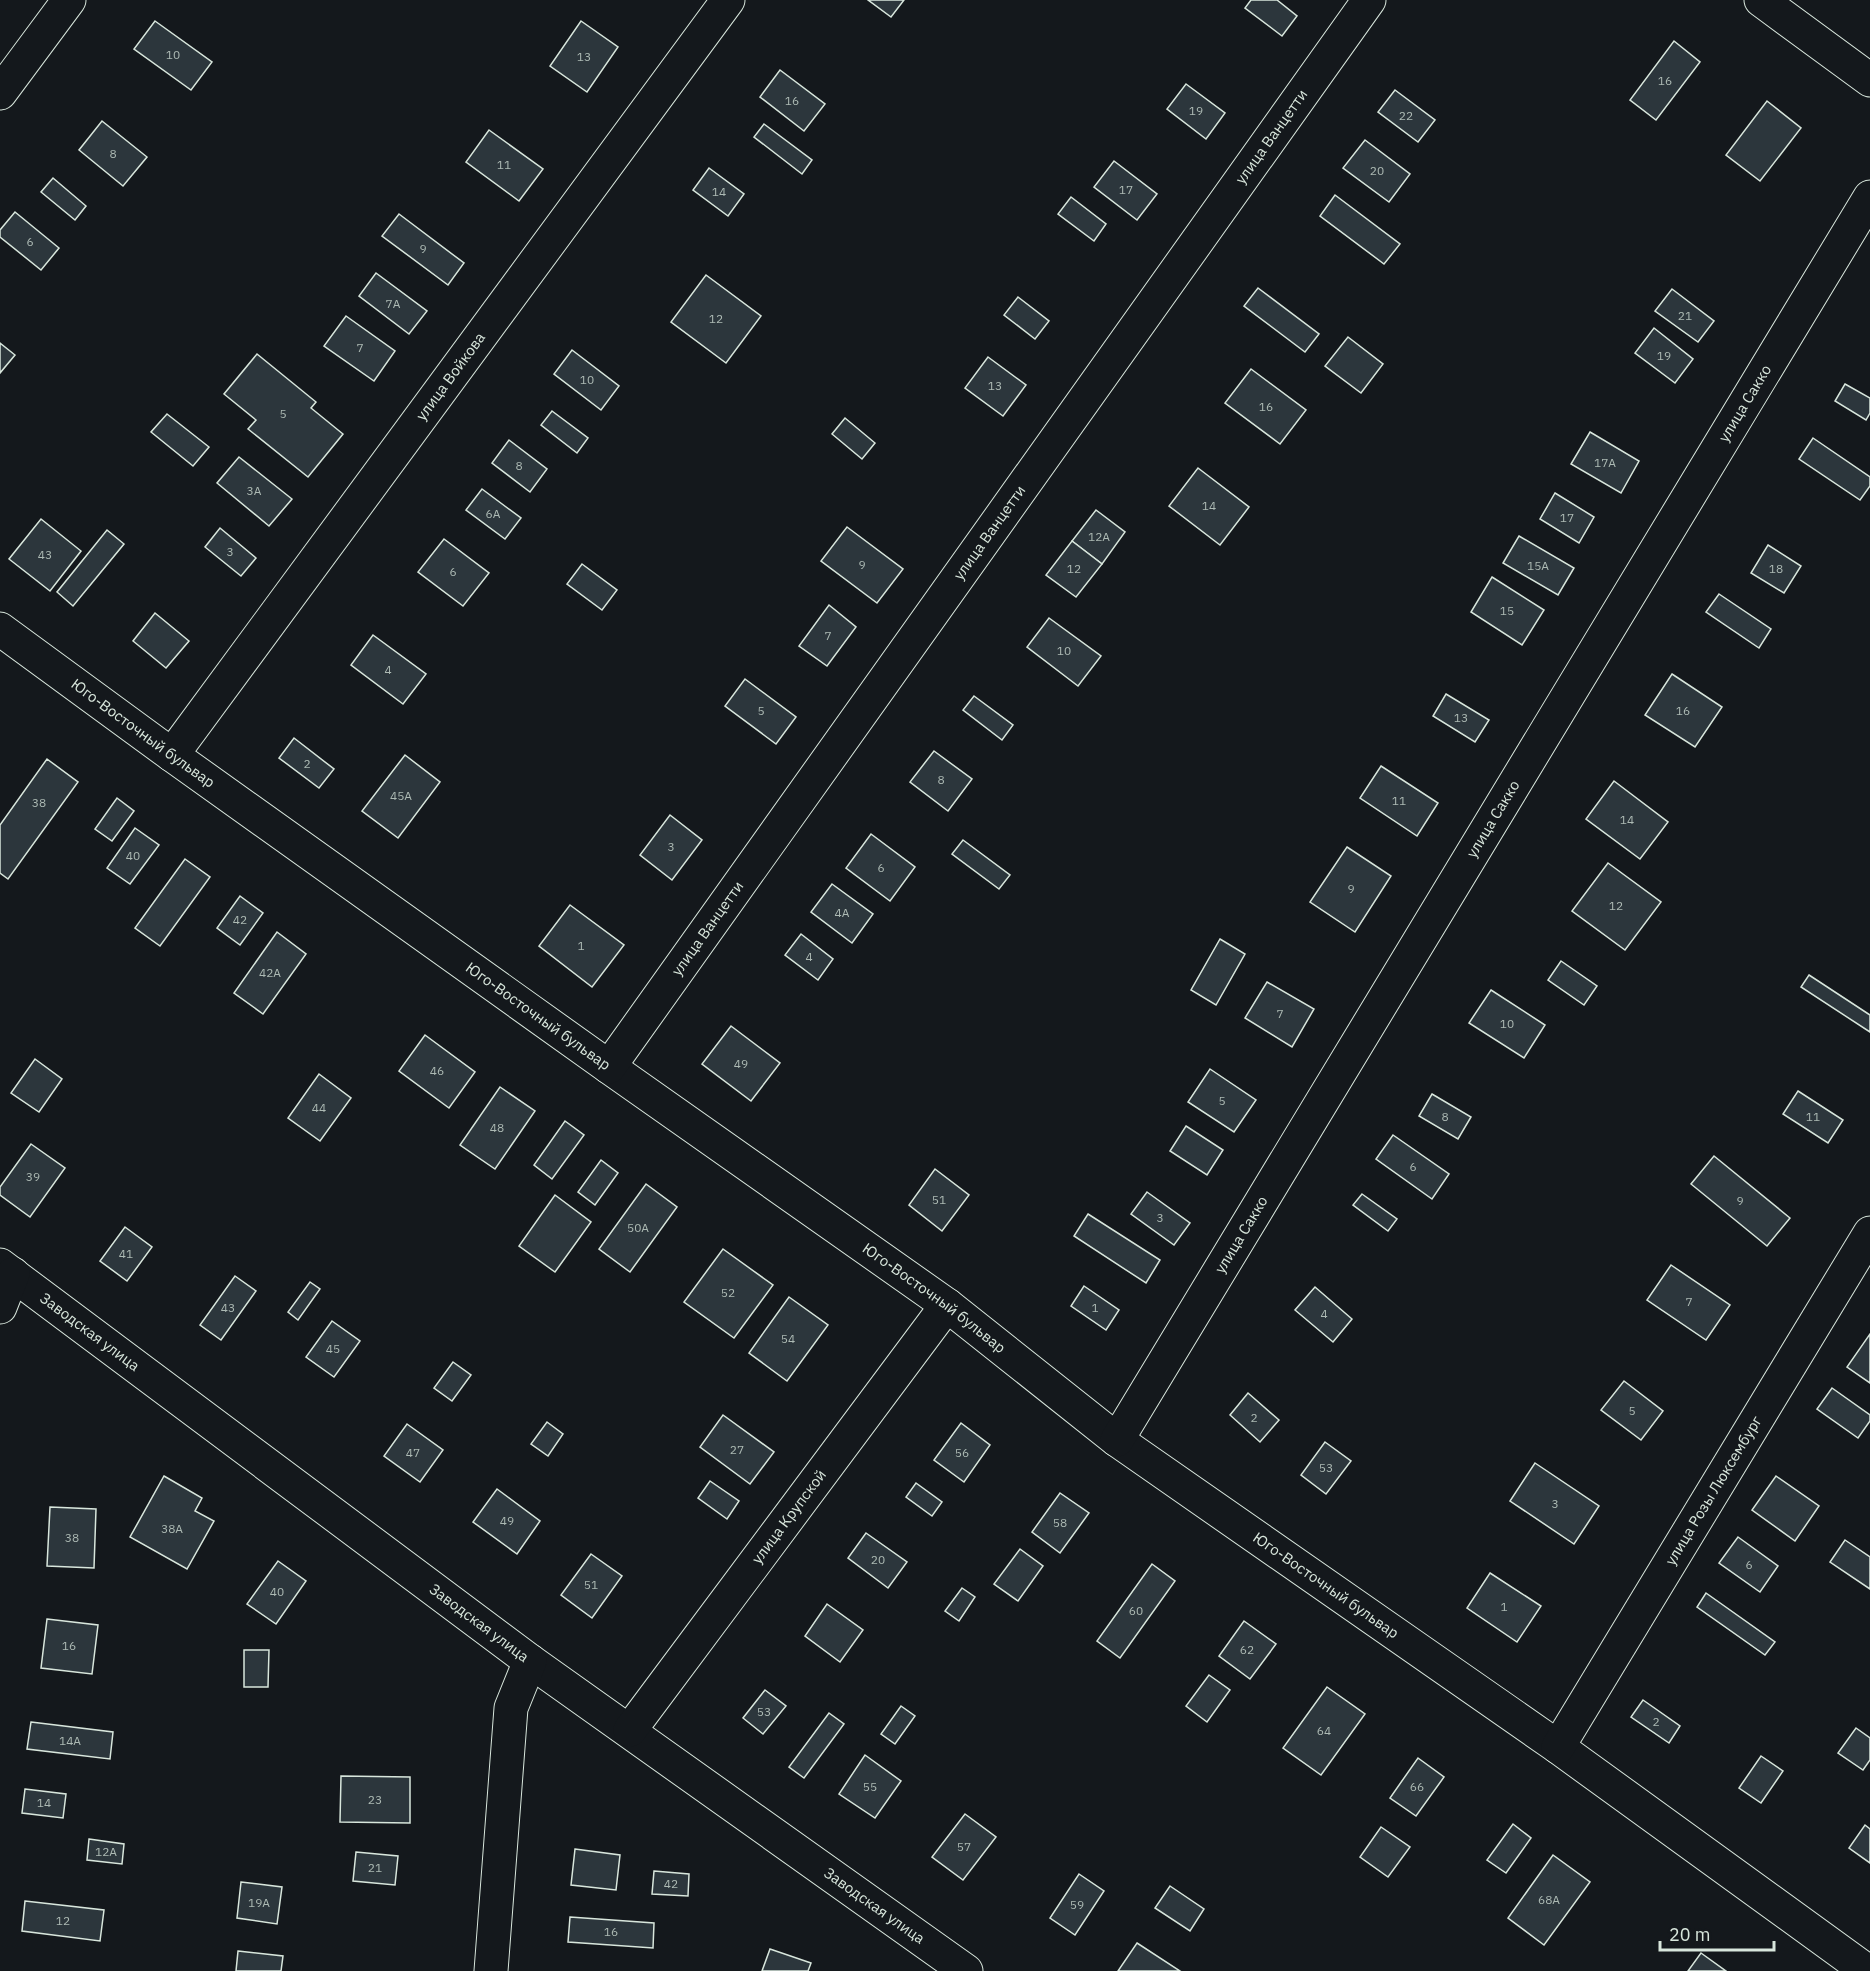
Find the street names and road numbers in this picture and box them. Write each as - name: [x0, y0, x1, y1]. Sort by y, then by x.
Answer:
- street label: улица Ванцетти: [1231, 85, 1311, 188]
- street label: улица Войкова: [412, 328, 489, 424]
- street label: улица Сакко: [1714, 361, 1775, 445]
- street label: улица Ванцетти: [949, 481, 1029, 584]
- street label: Юго-Восточный бульвар: [68, 674, 219, 792]
- street label: улица Сакко: [1462, 777, 1523, 861]
- street label: улица Ванцетти: [667, 877, 747, 979]
- street label: Юго-Восточный бульвар: [462, 958, 614, 1074]
- street label: улица Сакко: [1210, 1192, 1272, 1277]
- street label: Юго-Восточный бульвар: [859, 1239, 1010, 1357]
- street label: Заводская улица: [36, 1288, 144, 1375]
- street label: улица Розы Люксембург: [1661, 1412, 1766, 1569]
- street label: улица Крупской: [747, 1466, 830, 1567]
- street label: Юго-Восточный бульвар: [1249, 1528, 1403, 1642]
- street label: Заводская улица: [426, 1579, 533, 1666]
- street label: Заводская улица: [820, 1863, 929, 1948]

